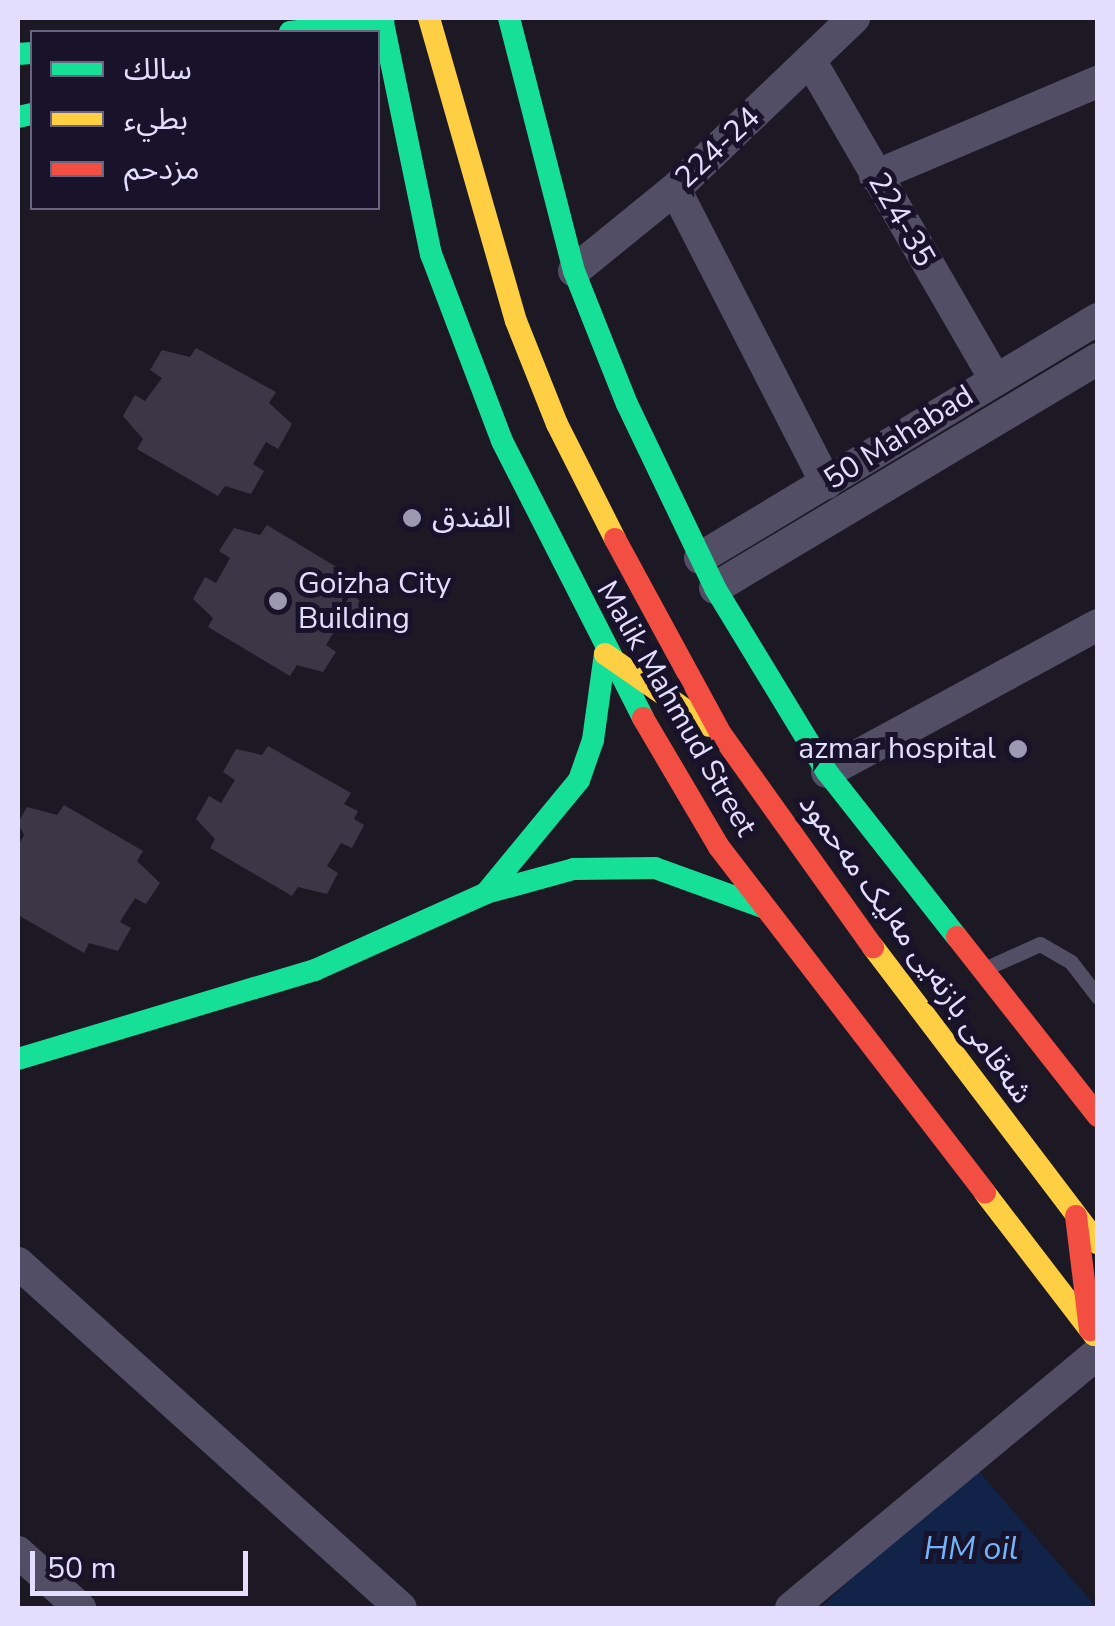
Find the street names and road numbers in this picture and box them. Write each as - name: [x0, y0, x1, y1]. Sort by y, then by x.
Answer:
- street label: 224-24: [668, 100, 768, 196]
- street label: 224-35: [860, 167, 942, 273]
- street label: 50 Mahabad: [818, 378, 980, 498]
- street label: Malik Mahmud Street: [588, 575, 764, 843]
- street label: شەقامی بازنەیی مەلیک مەحمود: [790, 787, 1040, 1111]

